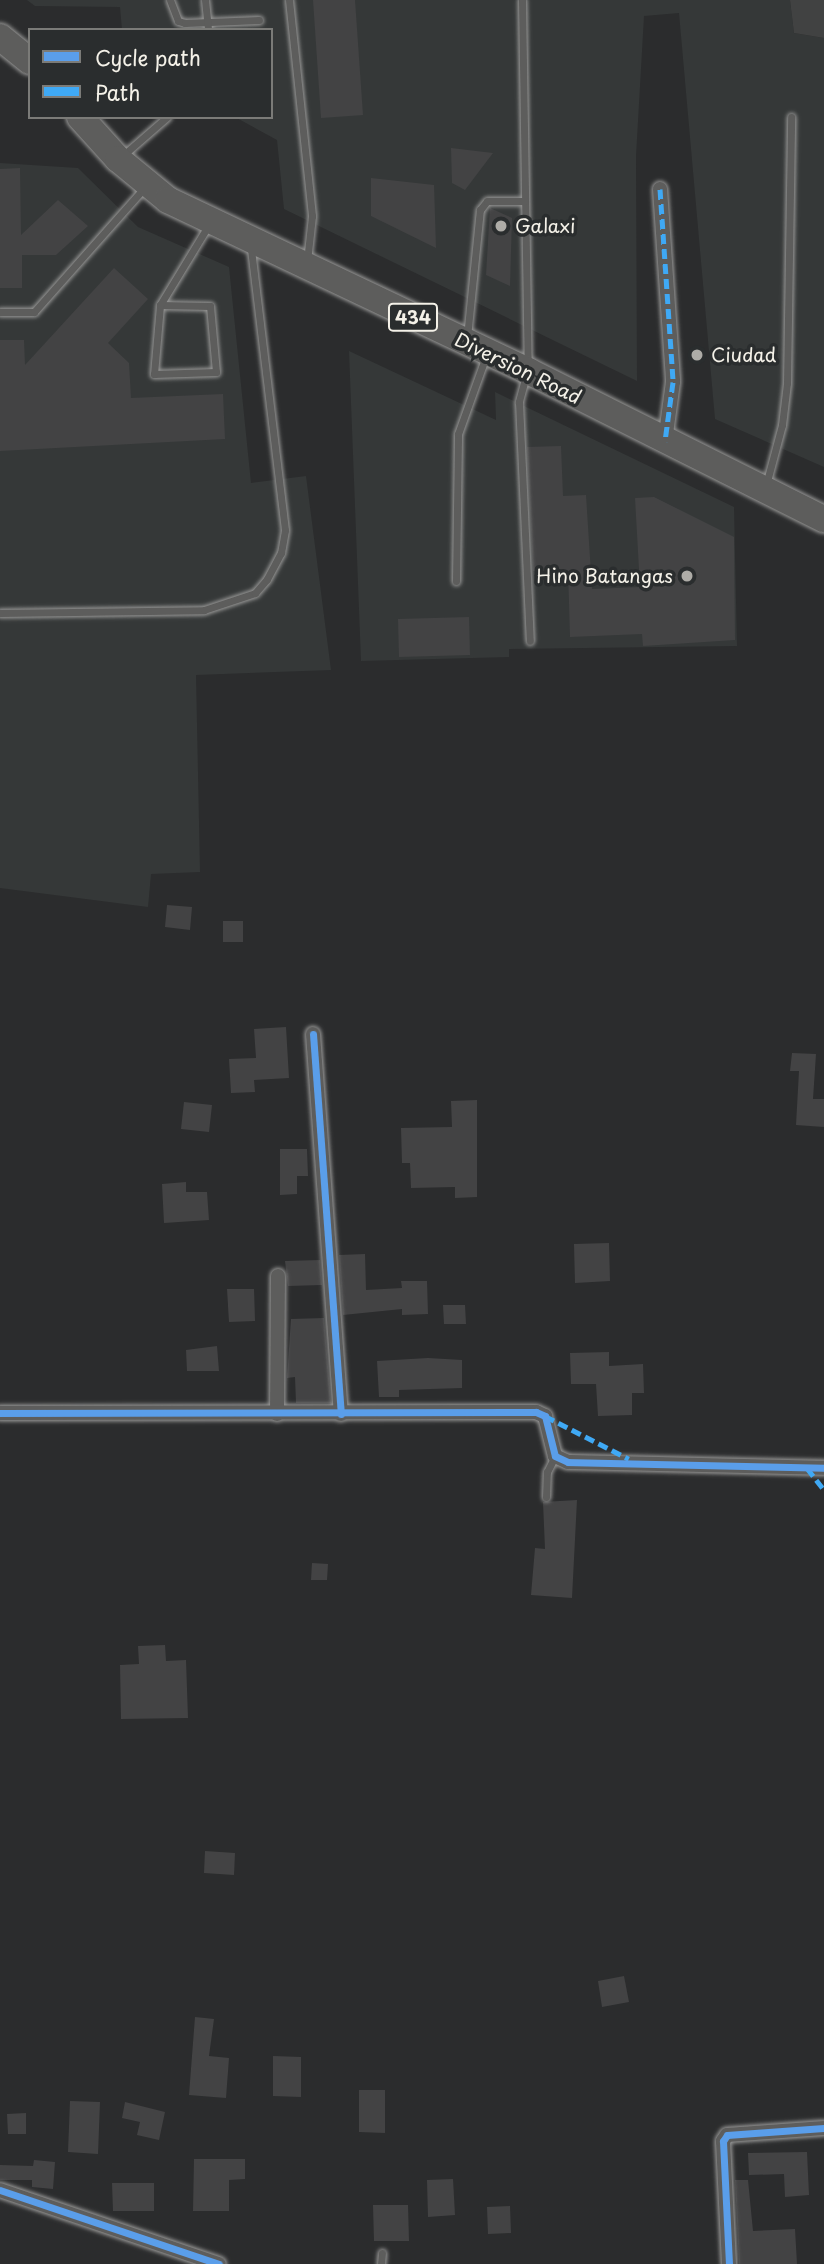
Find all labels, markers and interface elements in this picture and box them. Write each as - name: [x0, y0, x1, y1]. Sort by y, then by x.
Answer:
- legend: [28, 28, 273, 119]
- text: Cycle path: [95, 41, 201, 73]
- text: Path: [95, 76, 140, 108]
- place label: Galaxi: [515, 215, 575, 237]
- marker: Galaxi: [493, 218, 509, 234]
- road number: 434: [387, 302, 439, 332]
- street label: Diversion Road: [451, 328, 585, 408]
- place label: Ciudad: [711, 344, 776, 366]
- marker: Ciudad: [689, 347, 705, 363]
- place label: Hino Batangas: [536, 565, 673, 587]
- marker: Hino Batangas: [679, 568, 695, 584]

